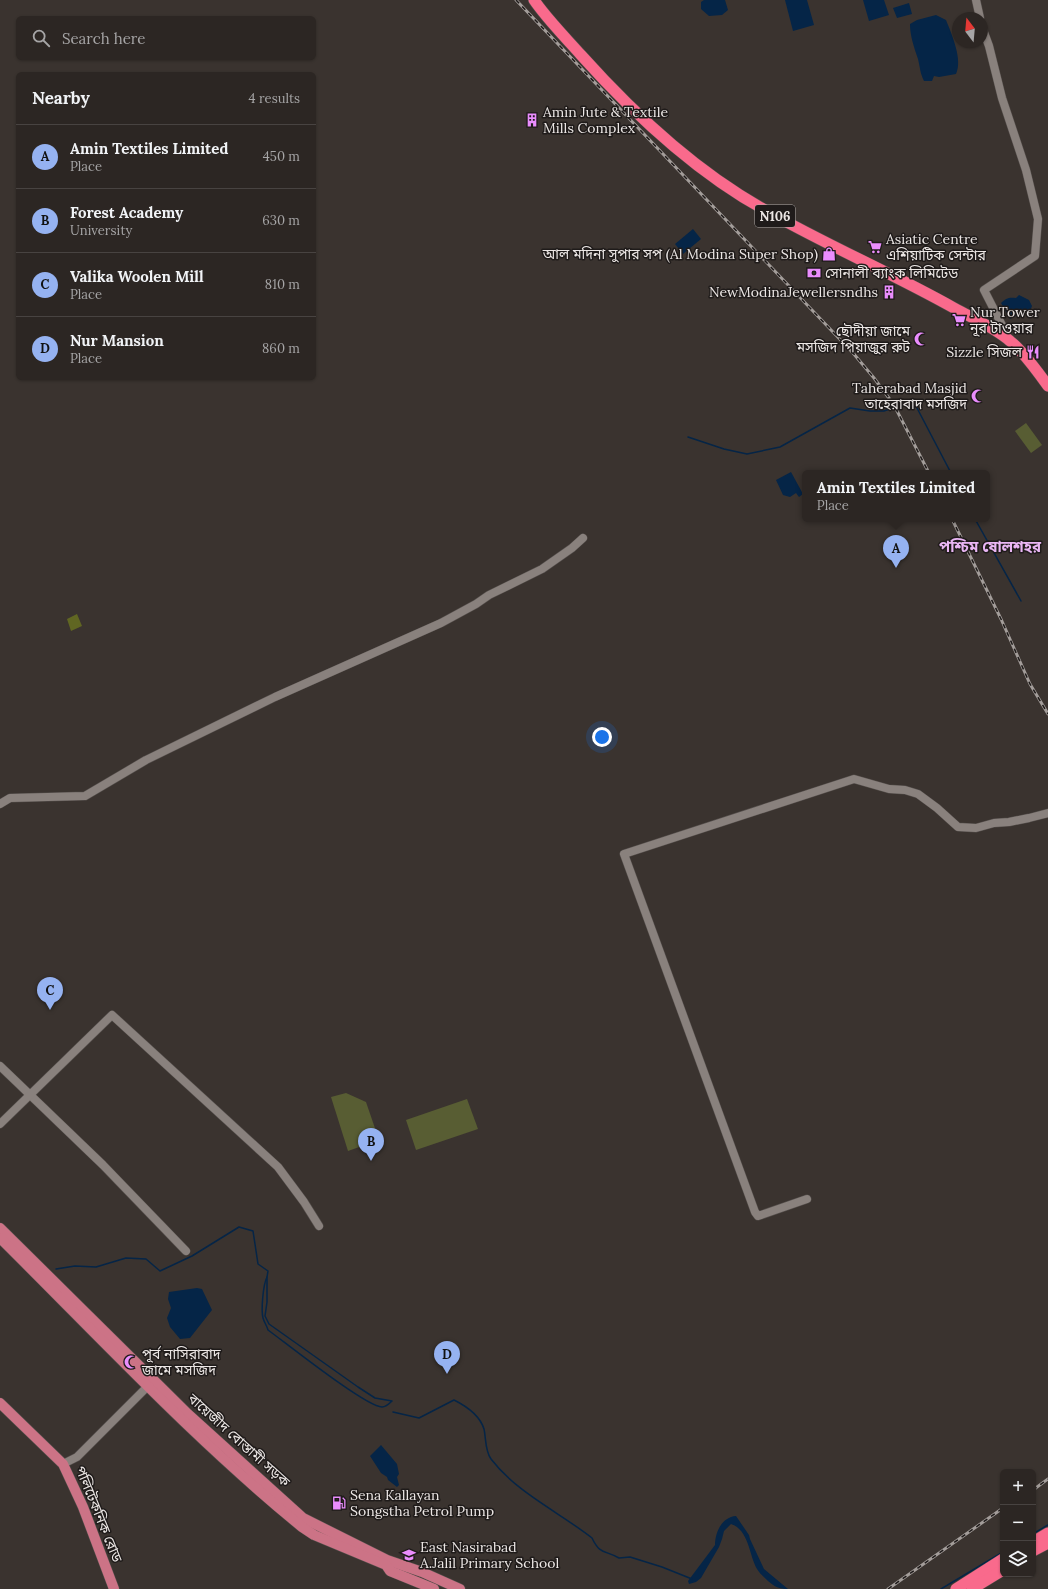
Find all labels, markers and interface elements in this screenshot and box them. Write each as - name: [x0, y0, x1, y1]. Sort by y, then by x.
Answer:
- north arrow: [952, 12, 988, 48]
- search box: [16, 16, 316, 60]
- icon: search: [30, 27, 52, 49]
- text: Search here: [62, 29, 145, 48]
- text: Nearby: [32, 87, 90, 109]
- text: 4 results: [249, 90, 300, 107]
- place label: Amin Jute & Textile Mills Complex: [542, 103, 668, 137]
- building icon: Amin Jute & Textile Mills Complex: [524, 112, 540, 128]
- text: Amin Textiles Limited: [70, 139, 228, 158]
- text: A: [41, 148, 49, 165]
- text: 450 m: [263, 148, 300, 165]
- text: Place: [70, 158, 102, 175]
- text: Forest Academy: [70, 203, 183, 222]
- road number: N106: [755, 205, 795, 227]
- text: B: [41, 212, 49, 229]
- text: 630 m: [262, 212, 300, 229]
- text: University: [70, 222, 132, 239]
- place label: Asiatic Centre এশিয়াটিক সেন্টার: [885, 230, 987, 264]
- supermarket icon: Asiatic Centre এশিয়াটিক সেন্টার: [867, 239, 883, 255]
- place label: আল মদিনা সুপার সপ (Al Modina Super Shop): [542, 245, 818, 263]
- shop icon: আল মদিনা সুপার সপ (Al Modina Super Shop): [821, 246, 837, 262]
- place label: সোনালী ব্যাংক লিমিটেড: [825, 264, 959, 282]
- bank icon: সোনালী ব্যাংক লিমিটেড: [806, 265, 822, 281]
- text: Valika Woolen Mill: [70, 267, 204, 286]
- text: C: [41, 276, 49, 293]
- text: 810 m: [265, 276, 300, 293]
- place label: NewModinaJewellersndhs: [709, 283, 878, 301]
- building icon: NewModinaJewellersndhs: [881, 284, 897, 300]
- text: Place: [70, 286, 102, 303]
- place label: Nur Tower নূর টাওয়ার: [969, 303, 1040, 337]
- supermarket icon: Nur Tower নূর টাওয়ার: [951, 312, 967, 328]
- place label: ছৌদীয়া জামে মসজিদ পিয়াজুর রুট: [795, 322, 910, 356]
- text: Nur Mansion: [70, 331, 164, 350]
- mosque icon: ছৌদীয়া জামে মসজিদ পিয়াজুর রুট: [913, 331, 929, 347]
- text: D: [40, 340, 50, 357]
- text: 860 m: [262, 340, 300, 357]
- place label: Sizzle সিজল: [946, 343, 1023, 361]
- restaurant icon: Sizzle সিজল: [1025, 344, 1041, 360]
- text: Place: [70, 350, 102, 367]
- place label: Taherabad Masjid তাহেরাবাদ মসজিদ: [852, 379, 967, 413]
- mosque icon: Taherabad Masjid তাহেরাবাদ মসজিদ: [970, 388, 986, 404]
- popup: [802, 470, 990, 522]
- text: Amin Textiles Limited: [817, 478, 975, 497]
- text: Place: [817, 497, 849, 514]
- pin: A: [883, 535, 909, 568]
- district label: পশ্চিম ষোলশহর: [939, 537, 1042, 556]
- your location: [592, 727, 612, 747]
- pin: C: [37, 977, 63, 1010]
- pin: B: [358, 1128, 384, 1161]
- pin: D: [434, 1341, 460, 1374]
- place label: পূর্ব নাসিরাবাদ জামে মসজিদ: [141, 1345, 221, 1379]
- mosque icon: পূর্ব নাসিরাবাদ জামে মসজিদ: [123, 1354, 139, 1370]
- street label: বায়েজীদ বোস্তামী সড়ক: [184, 1389, 294, 1491]
- street label: পলিটেকনিক রোড: [72, 1463, 127, 1566]
- map controls: [1000, 1469, 1036, 1577]
- button: +: [1000, 1469, 1036, 1505]
- place label: Sena Kallayan Songstha Petrol Pump: [350, 1486, 494, 1520]
- fuel station icon: Sena Kallayan Songstha Petrol Pump: [331, 1495, 347, 1511]
- button: −: [1000, 1505, 1036, 1541]
- place label: East Nasirabad A.Jalil Primary School: [419, 1538, 559, 1572]
- button: layers: [1000, 1541, 1036, 1577]
- school or university icon: East Nasirabad A.Jalil Primary School: [401, 1547, 417, 1563]

